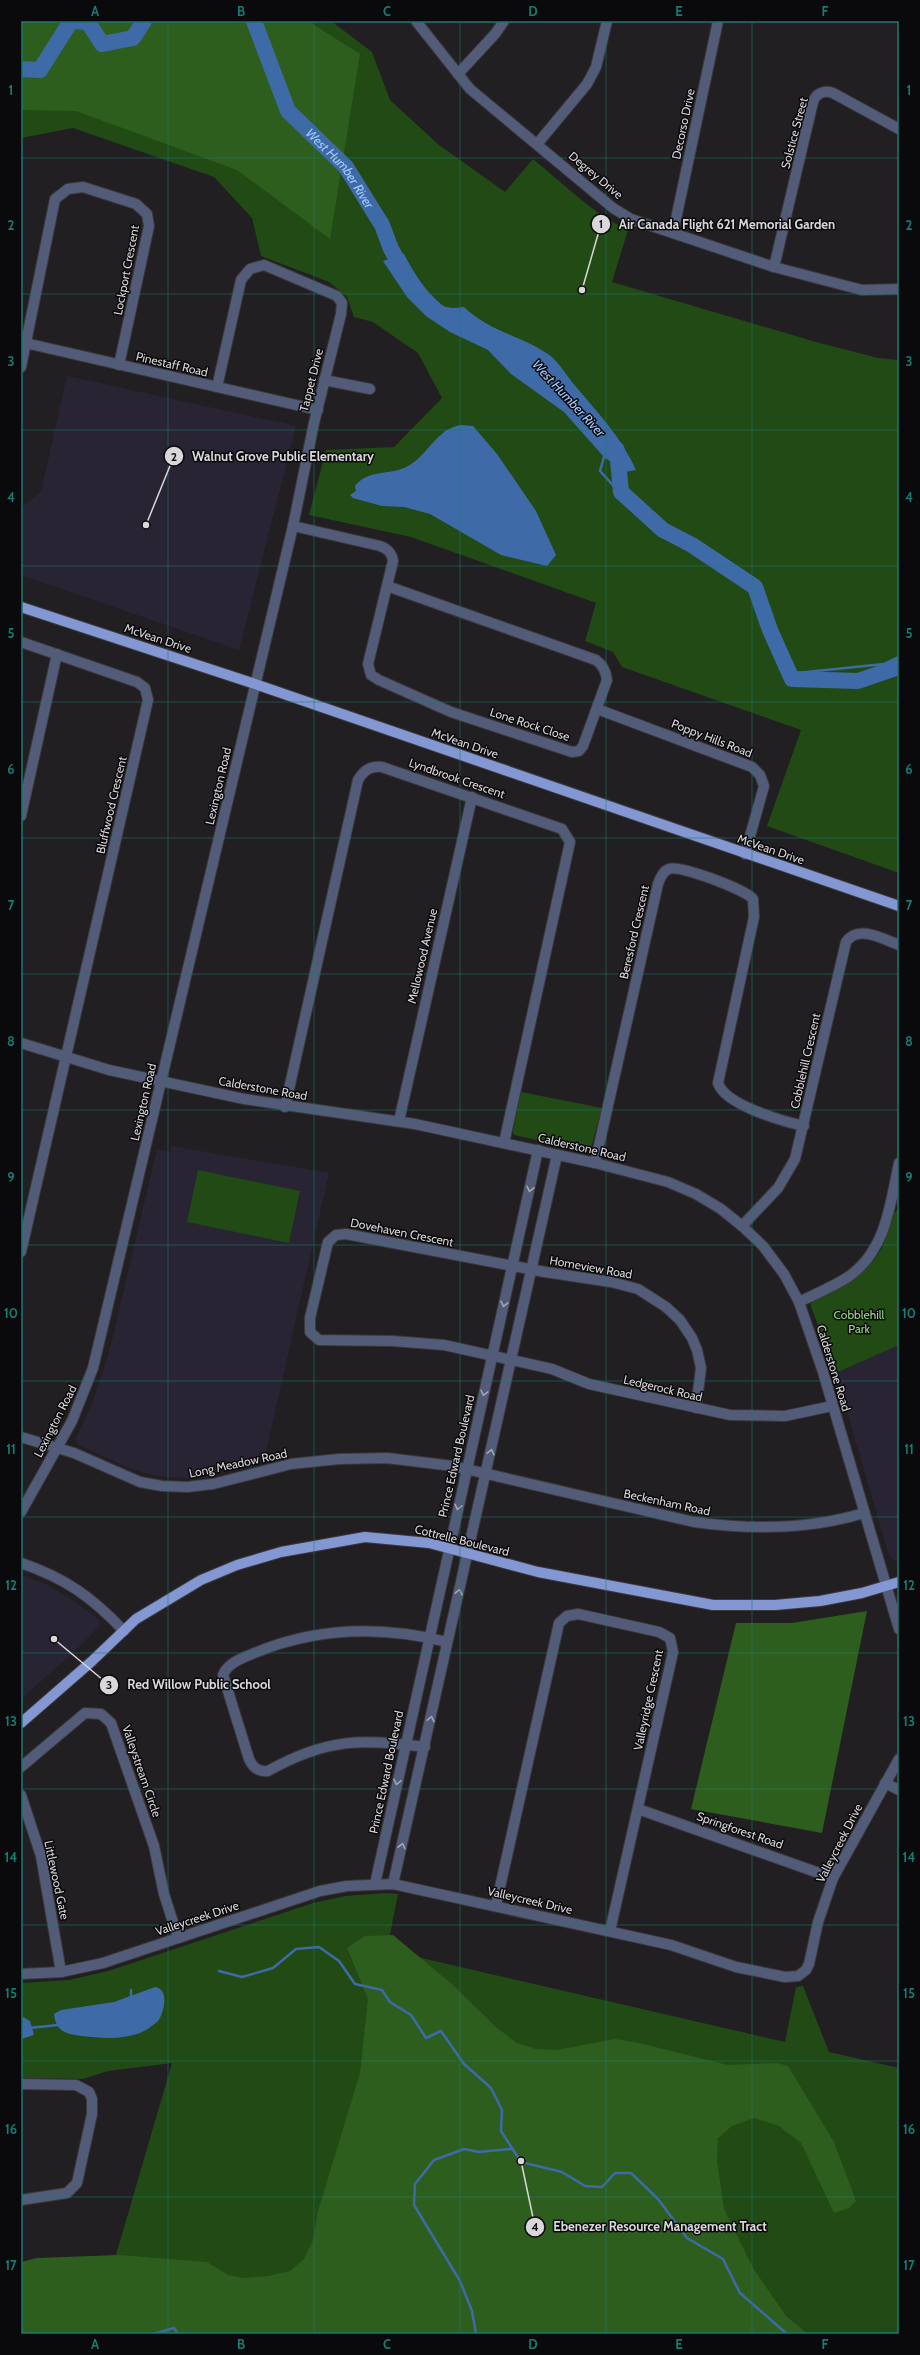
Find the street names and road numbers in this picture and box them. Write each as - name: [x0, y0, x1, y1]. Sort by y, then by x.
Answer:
- street label: Decorso Drive: [668, 87, 698, 161]
- street label: Solstice Street: [777, 96, 811, 170]
- street label: Degrey Drive: [566, 148, 626, 202]
- street label: Lockport Crescent: [110, 224, 142, 316]
- street label: Tappet Drive: [296, 347, 326, 413]
- street label: Pinestaff Road: [134, 348, 210, 380]
- street label: McVean Drive: [123, 620, 193, 656]
- street label: Lone Rock Close: [488, 704, 572, 744]
- street label: Poppy Hills Road: [669, 716, 755, 760]
- street label: McVean Drive: [430, 725, 500, 761]
- street label: Lexington Road: [202, 746, 234, 826]
- street label: Bluffwood Crescent: [92, 755, 130, 855]
- street label: Lyndbrook Crescent: [407, 755, 507, 801]
- street label: McVean Drive: [736, 831, 806, 867]
- street label: Beresford Crescent: [616, 884, 652, 980]
- street label: Mellowood Avenue: [404, 907, 440, 1005]
- street label: Cobblehill Crescent: [787, 1012, 823, 1110]
- street label: Lexington Road: [127, 1062, 159, 1142]
- street label: Calderstone Road: [218, 1073, 308, 1103]
- street label: Calderstone Road: [537, 1130, 627, 1164]
- street label: Dovehaven Crescent: [349, 1215, 455, 1249]
- street label: Homeview Road: [549, 1252, 633, 1282]
- street label: Calderstone Road: [814, 1323, 854, 1413]
- street label: Ledgerock Road: [622, 1372, 704, 1404]
- street label: Lexington Road: [30, 1382, 80, 1460]
- street label: Prince Edward Boulevard: [435, 1393, 477, 1519]
- street label: Long Meadow Road: [188, 1445, 288, 1481]
- street label: Beckenham Road: [622, 1485, 712, 1519]
- street label: Cottrelle Boulevard: [413, 1521, 511, 1559]
- street label: Valleyridge Crescent: [630, 1648, 666, 1752]
- street label: Prince Edward Boulevard: [366, 1709, 406, 1835]
- street label: Valleystream Circle: [119, 1723, 165, 1819]
- street label: Valleycreek Drive: [813, 1801, 865, 1885]
- street label: Springforest Road: [695, 1808, 785, 1852]
- street label: Littlewood Gate: [41, 1839, 73, 1921]
- street label: Valleycreek Drive: [486, 1883, 574, 1917]
- street label: Valleycreek Drive: [154, 1897, 240, 1939]

